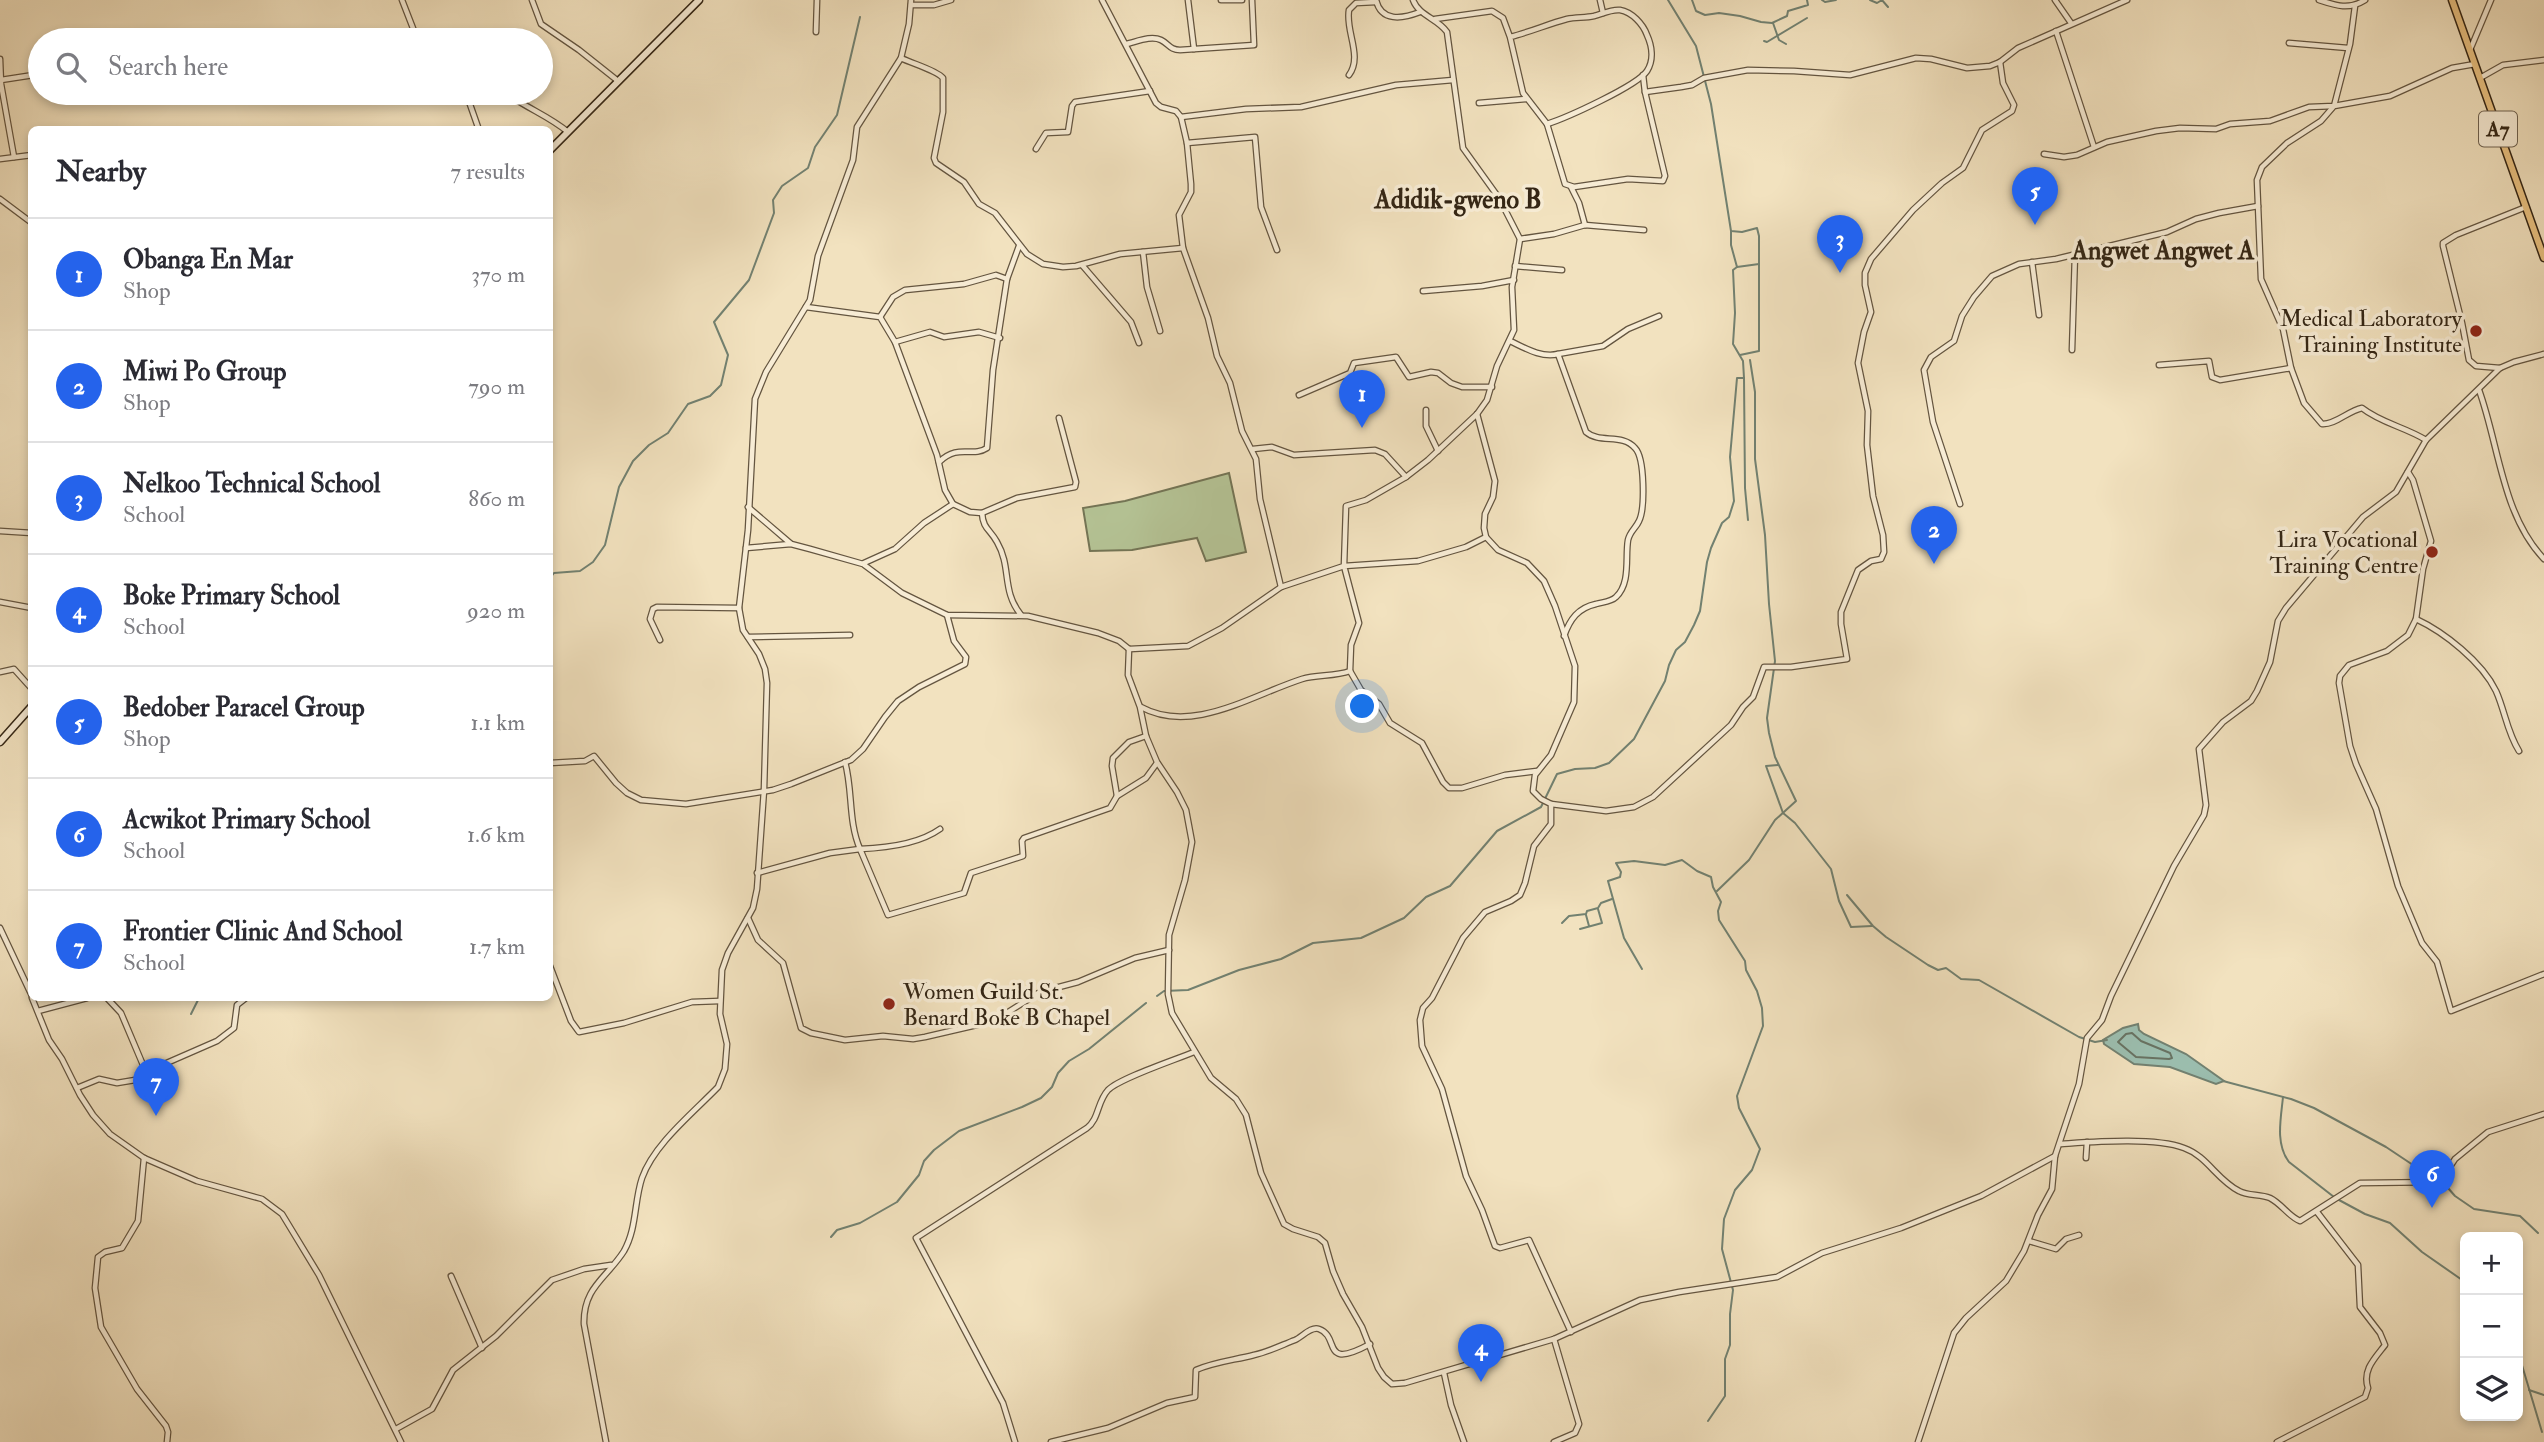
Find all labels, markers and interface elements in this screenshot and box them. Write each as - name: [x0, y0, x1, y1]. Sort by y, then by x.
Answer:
- search box: [28, 28, 553, 105]
- icon: search: [52, 48, 90, 86]
- text: Search here: [108, 51, 228, 83]
- road number: A7: [2479, 111, 2517, 146]
- text: Nearby: [56, 153, 146, 190]
- text: 7 results: [451, 157, 525, 186]
- pin: 5: [2012, 167, 2058, 225]
- district label: Adidik-gweno B: [1373, 184, 1542, 217]
- pin: 3: [1817, 215, 1863, 273]
- district label: Angwet Angwet A: [2070, 235, 2255, 268]
- text: Obanga En Mar: [123, 244, 293, 276]
- text: 1: [75, 260, 83, 289]
- text: 370 m: [471, 260, 525, 289]
- text: Shop: [123, 276, 171, 305]
- place label: Medical Laboratory Training Institute: [2280, 304, 2463, 359]
- marker: Medical Laboratory Training Institute: [2468, 323, 2484, 339]
- text: Miwi Po Group: [123, 356, 286, 388]
- pin: 1: [1339, 370, 1385, 428]
- text: 2: [73, 372, 85, 401]
- text: 790 m: [468, 372, 525, 401]
- text: Shop: [123, 388, 171, 417]
- text: Nelkoo Technical School: [123, 468, 380, 500]
- text: 3: [75, 484, 83, 513]
- text: 860 m: [468, 484, 525, 513]
- text: School: [123, 500, 185, 529]
- pin: 2: [1911, 506, 1957, 564]
- place label: Lira Vocational Training Centre: [2270, 525, 2418, 580]
- marker: Lira Vocational Training Centre: [2424, 544, 2440, 560]
- text: Boke Primary School: [123, 580, 340, 612]
- text: 4: [73, 596, 85, 625]
- text: 920 m: [467, 596, 525, 625]
- text: School: [123, 612, 185, 641]
- your location: [1345, 689, 1379, 723]
- text: Bedober Paracel Group: [123, 692, 365, 724]
- text: 5: [74, 708, 84, 737]
- text: 1.1 km: [470, 708, 525, 737]
- text: Shop: [123, 724, 171, 753]
- text: Acwikot Primary School: [123, 804, 371, 836]
- text: 6: [73, 820, 85, 849]
- text: 1.6 km: [467, 820, 525, 849]
- text: School: [123, 836, 185, 865]
- text: Frontier Clinic And School: [123, 916, 402, 948]
- text: 7: [74, 932, 84, 961]
- text: 1.7 km: [469, 932, 525, 961]
- text: School: [123, 948, 185, 977]
- place label: Women Guild St. Benard Boke B Chapel: [902, 977, 1110, 1033]
- marker: Women Guild St. Benard Boke B Chapel: [881, 996, 897, 1012]
- pin: 7: [133, 1058, 179, 1116]
- pin: 6: [2409, 1150, 2455, 1208]
- map controls: [2460, 1232, 2523, 1421]
- button: +: [2460, 1232, 2523, 1295]
- button: −: [2460, 1295, 2523, 1358]
- pin: 4: [1458, 1324, 1504, 1382]
- button: layers: [2460, 1358, 2523, 1421]

